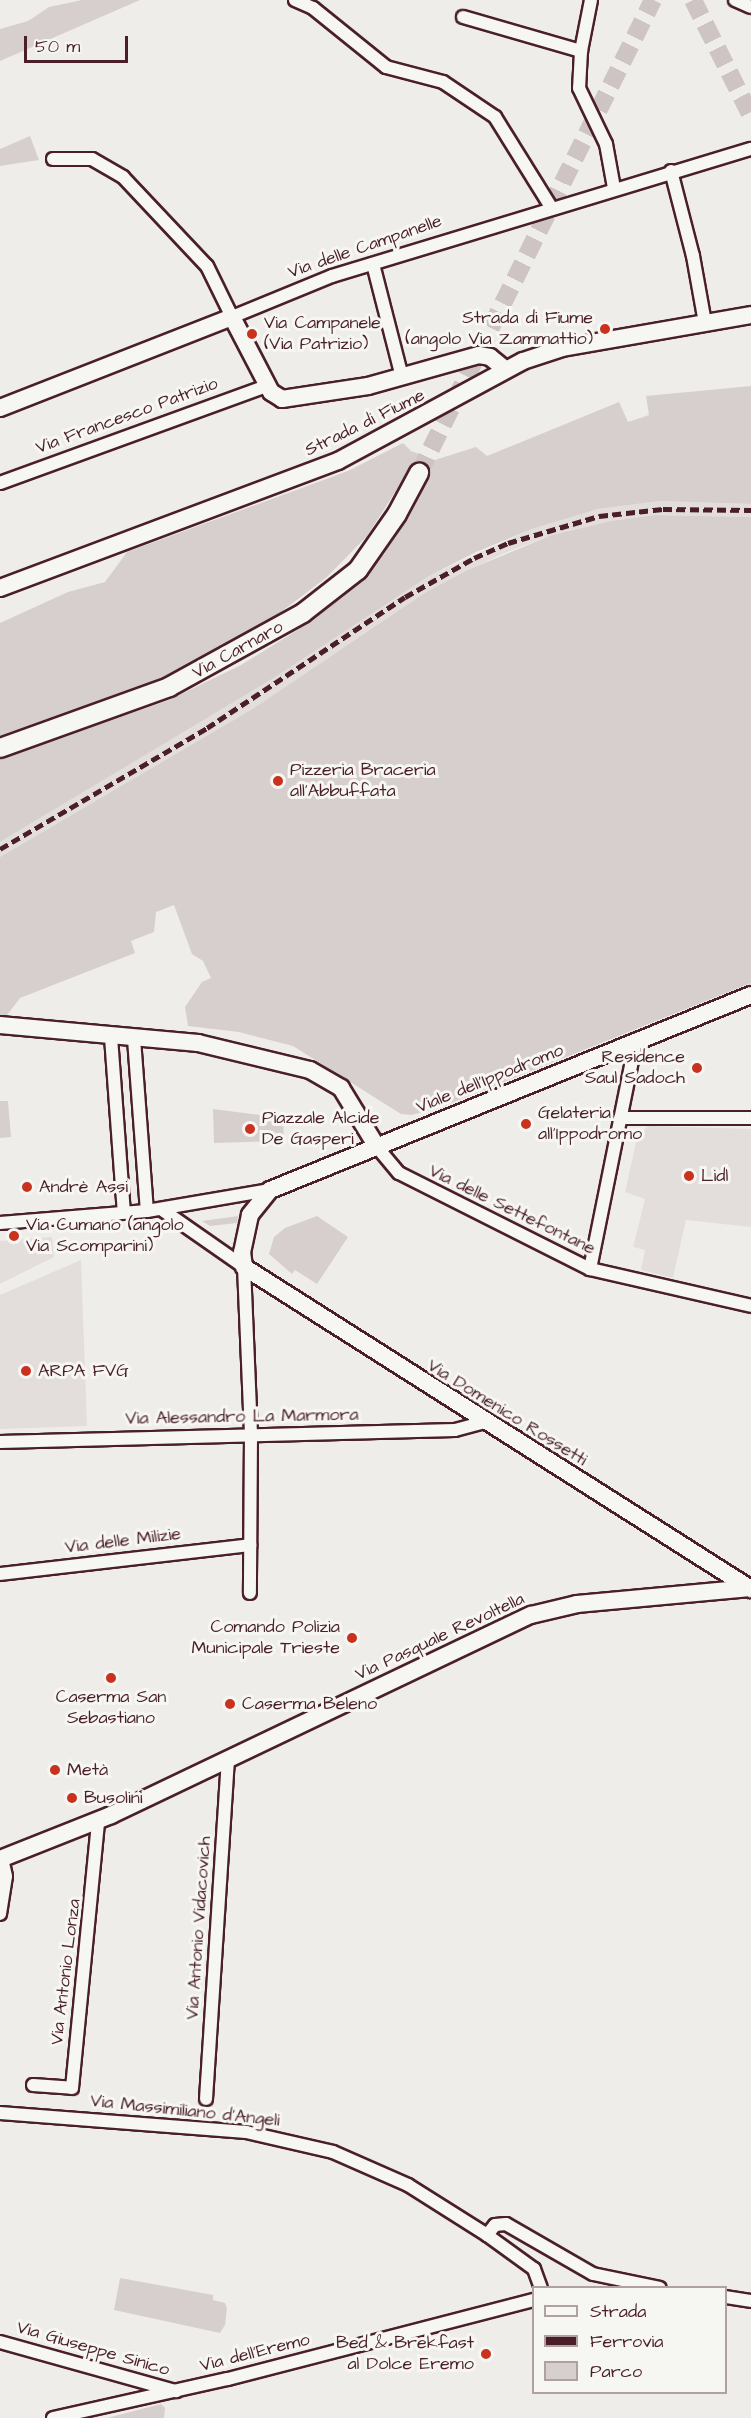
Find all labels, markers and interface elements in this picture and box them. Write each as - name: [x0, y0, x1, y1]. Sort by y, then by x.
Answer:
- scale bar: [27, 24, 130, 62]
- text: 50 m: [35, 34, 80, 59]
- street label: Via delle Campanelle: [285, 211, 445, 283]
- place label: Strada di Fiume (angolo Via Zammattio): [405, 308, 593, 350]
- place label: Via Campanele (Via Patrizio): [264, 313, 381, 356]
- marker: Strada di Fiume (angolo Via Zammattio): [598, 322, 612, 336]
- marker: Via Campanele (Via Patrizio): [245, 327, 259, 341]
- street label: Via Francesco Patrizio: [33, 373, 221, 459]
- street label: Strada di Fiume: [302, 385, 428, 461]
- street label: Via Carnaro: [189, 616, 287, 684]
- place label: Pizzeria Braceria all'Abbuffata: [290, 760, 436, 802]
- marker: Pizzeria Braceria all'Abbuffata: [271, 774, 285, 788]
- street label: Viale dell'Ippodromo: [413, 1040, 567, 1118]
- place label: Residence Saul Sadoch: [585, 1047, 685, 1090]
- marker: Residence Saul Sadoch: [690, 1061, 704, 1075]
- place label: Gelateria all'Ippodromo: [538, 1103, 642, 1146]
- place label: Piazzale Alcide De Gasperi: [262, 1108, 380, 1150]
- marker: Gelateria all'Ippodromo: [519, 1117, 533, 1131]
- marker: Piazzale Alcide De Gasperi: [243, 1122, 257, 1136]
- street label: Via delle Settefontane: [425, 1160, 599, 1260]
- place label: Lidl: [701, 1165, 728, 1187]
- marker: Lidl: [682, 1169, 696, 1183]
- place label: Andrè Assi: [39, 1176, 128, 1198]
- marker: Andrè Assi: [20, 1180, 34, 1194]
- place label: Via Cumano (angolo Via Scomparini): [26, 1215, 184, 1258]
- marker: Via Cumano (angolo Via Scomparini): [7, 1229, 21, 1243]
- street label: Via Domenico Rossetti: [423, 1355, 591, 1471]
- place label: ARPA FVG: [38, 1360, 129, 1382]
- marker: ARPA FVG: [19, 1364, 33, 1378]
- street label: Via Alessandro La Marmora: [125, 1404, 359, 1430]
- street label: Via delle Milizie: [64, 1523, 182, 1559]
- street label: Via Pasquale Revoltella: [352, 1588, 528, 1686]
- place label: Comando Polizia Municipale Trieste: [192, 1617, 340, 1660]
- marker: Comando Polizia Municipale Trieste: [345, 1631, 359, 1645]
- marker: Caserma San Sebastiano: [104, 1671, 118, 1685]
- place label: Caserma San Sebastiano: [56, 1687, 166, 1730]
- place label: Caserma Beleno: [242, 1693, 377, 1715]
- marker: Caserma Beleno: [223, 1697, 237, 1711]
- place label: Metà: [67, 1759, 108, 1781]
- marker: Metà: [48, 1763, 62, 1777]
- place label: Busolini: [84, 1787, 142, 1809]
- marker: Busolini: [65, 1791, 79, 1805]
- street label: Via Antonio Vidacovich: [182, 1836, 216, 2020]
- street label: Via Antonio Lonza: [46, 1898, 86, 2046]
- street label: Via Massimiliano d'Angeli: [89, 2090, 281, 2132]
- legend: [532, 2286, 727, 2394]
- text: Strada: [590, 2299, 646, 2324]
- street label: Via Giuseppe Sinico: [14, 2317, 172, 2381]
- street label: Via dell'Eremo: [198, 2329, 312, 2377]
- text: Ferrovia: [590, 2329, 663, 2354]
- place label: Bed & Brekfast al Dolce Eremo: [336, 2333, 474, 2376]
- marker: Bed & Brekfast al Dolce Eremo: [479, 2347, 493, 2361]
- text: Parco: [590, 2359, 642, 2384]

